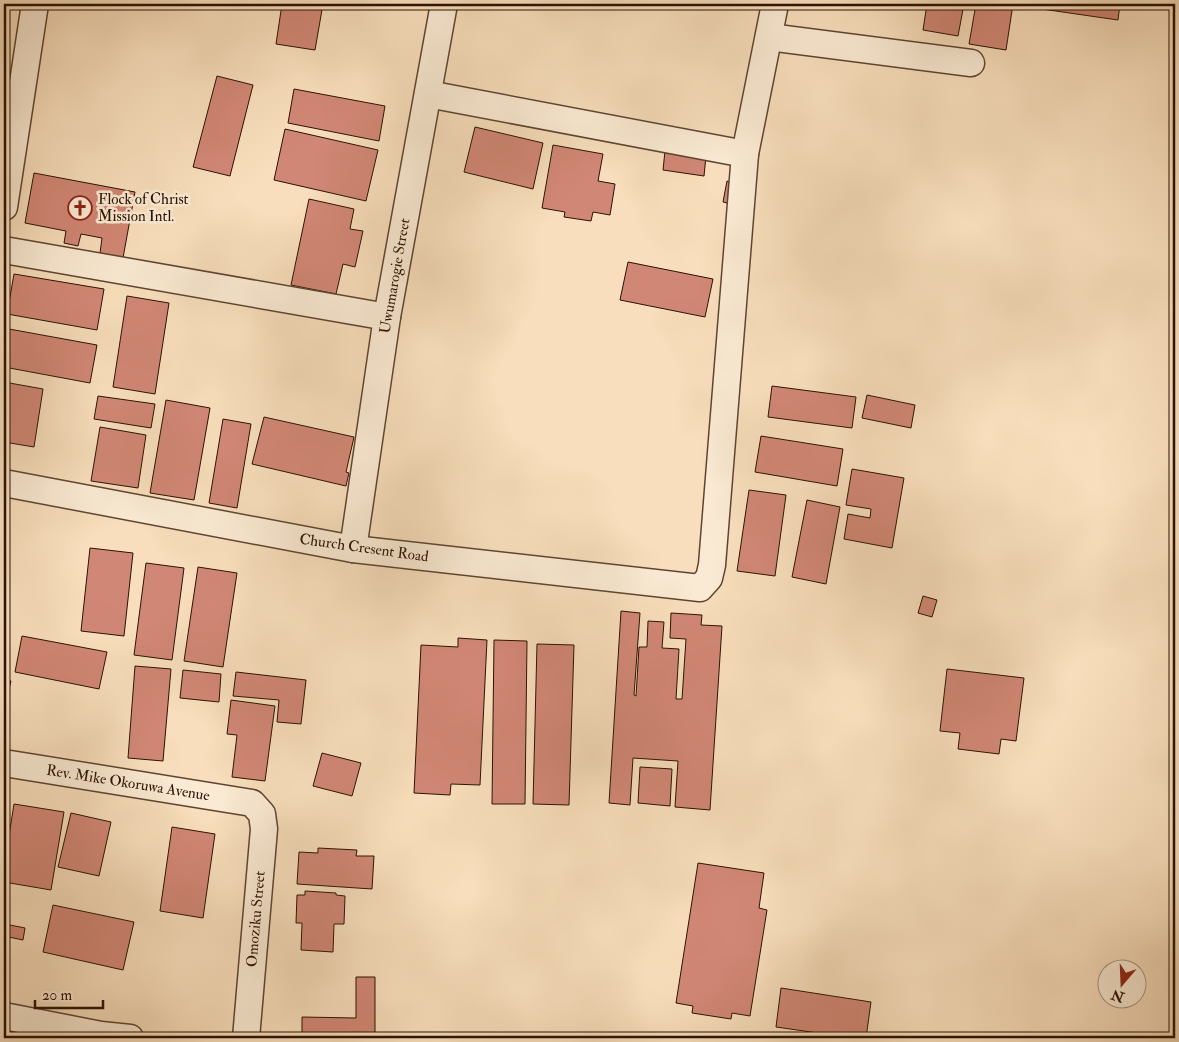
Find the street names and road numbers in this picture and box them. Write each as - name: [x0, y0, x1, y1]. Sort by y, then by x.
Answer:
- street label: Uwumarogie Street: [376, 217, 415, 335]
- street label: Church Cresent Road: [298, 530, 430, 567]
- street label: Rev. Mike Okoruwa Avenue: [45, 761, 211, 805]
- street label: Omoziku Street: [242, 870, 270, 968]

